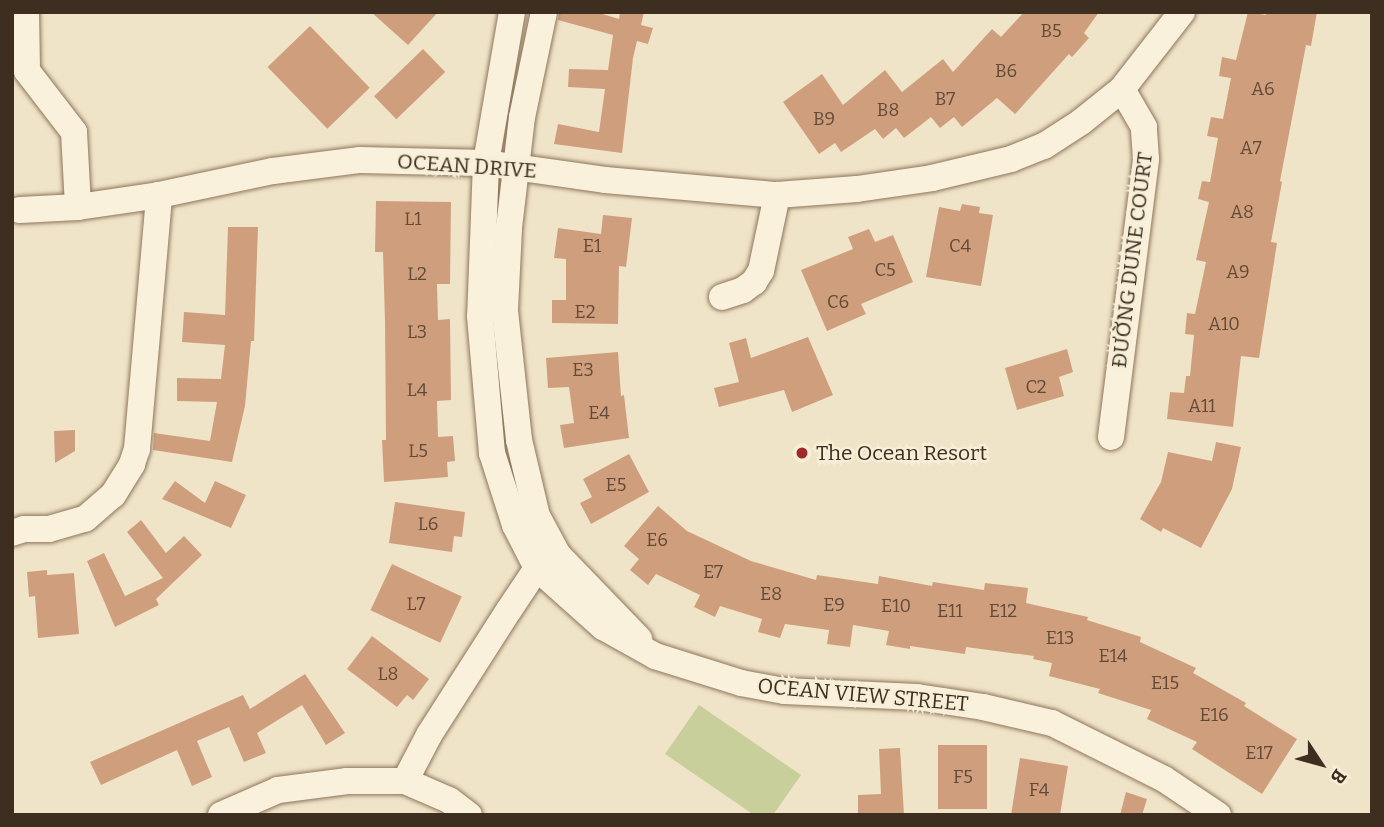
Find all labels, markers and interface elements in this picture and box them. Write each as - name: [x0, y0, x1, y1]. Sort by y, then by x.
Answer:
- house number: B5: [1040, 20, 1062, 42]
- house number: B6: [995, 60, 1017, 82]
- house number: A6: [1251, 78, 1275, 100]
- house number: B7: [935, 88, 955, 110]
- house number: B8: [877, 99, 899, 121]
- house number: B9: [813, 108, 835, 130]
- house number: A7: [1240, 137, 1262, 159]
- street label: OCEAN DRIVE: [396, 149, 538, 183]
- street label: ĐƯỜNG DUNE COURT: [1106, 151, 1158, 369]
- house number: A8: [1230, 201, 1254, 223]
- house number: L1: [404, 208, 422, 230]
- house number: E1: [583, 235, 601, 257]
- house number: C4: [949, 235, 971, 257]
- house number: C5: [875, 259, 895, 281]
- house number: A9: [1226, 261, 1250, 283]
- house number: L2: [407, 263, 427, 285]
- house number: C6: [827, 291, 849, 313]
- house number: E2: [575, 301, 595, 323]
- house number: A10: [1208, 313, 1240, 335]
- house number: L3: [407, 321, 427, 343]
- house number: E3: [572, 359, 594, 381]
- house number: C2: [1025, 376, 1047, 398]
- house number: L4: [407, 379, 427, 401]
- house number: A11: [1188, 395, 1216, 417]
- house number: E4: [588, 402, 610, 424]
- house number: L5: [408, 440, 428, 462]
- place label: The Ocean Resort: [816, 440, 987, 466]
- marker: The Ocean Resort: [794, 445, 810, 461]
- house number: E5: [606, 474, 626, 496]
- house number: L6: [418, 513, 438, 535]
- house number: E6: [646, 529, 668, 551]
- house number: E7: [703, 561, 723, 583]
- house number: E8: [760, 583, 782, 605]
- house number: L7: [407, 593, 425, 615]
- house number: E9: [823, 594, 845, 616]
- house number: E10: [881, 595, 911, 617]
- house number: E11: [937, 600, 963, 622]
- house number: E12: [989, 600, 1017, 622]
- house number: E13: [1046, 627, 1074, 649]
- house number: E14: [1099, 645, 1127, 667]
- house number: L8: [378, 663, 398, 685]
- house number: E15: [1151, 672, 1179, 694]
- street label: OCEAN VIEW STREET: [757, 673, 969, 717]
- house number: E16: [1199, 704, 1229, 726]
- north arrow: [1286, 729, 1356, 799]
- house number: E17: [1245, 742, 1273, 764]
- text: B: [1325, 765, 1351, 788]
- house number: F5: [953, 766, 973, 788]
- house number: F4: [1029, 779, 1049, 801]

